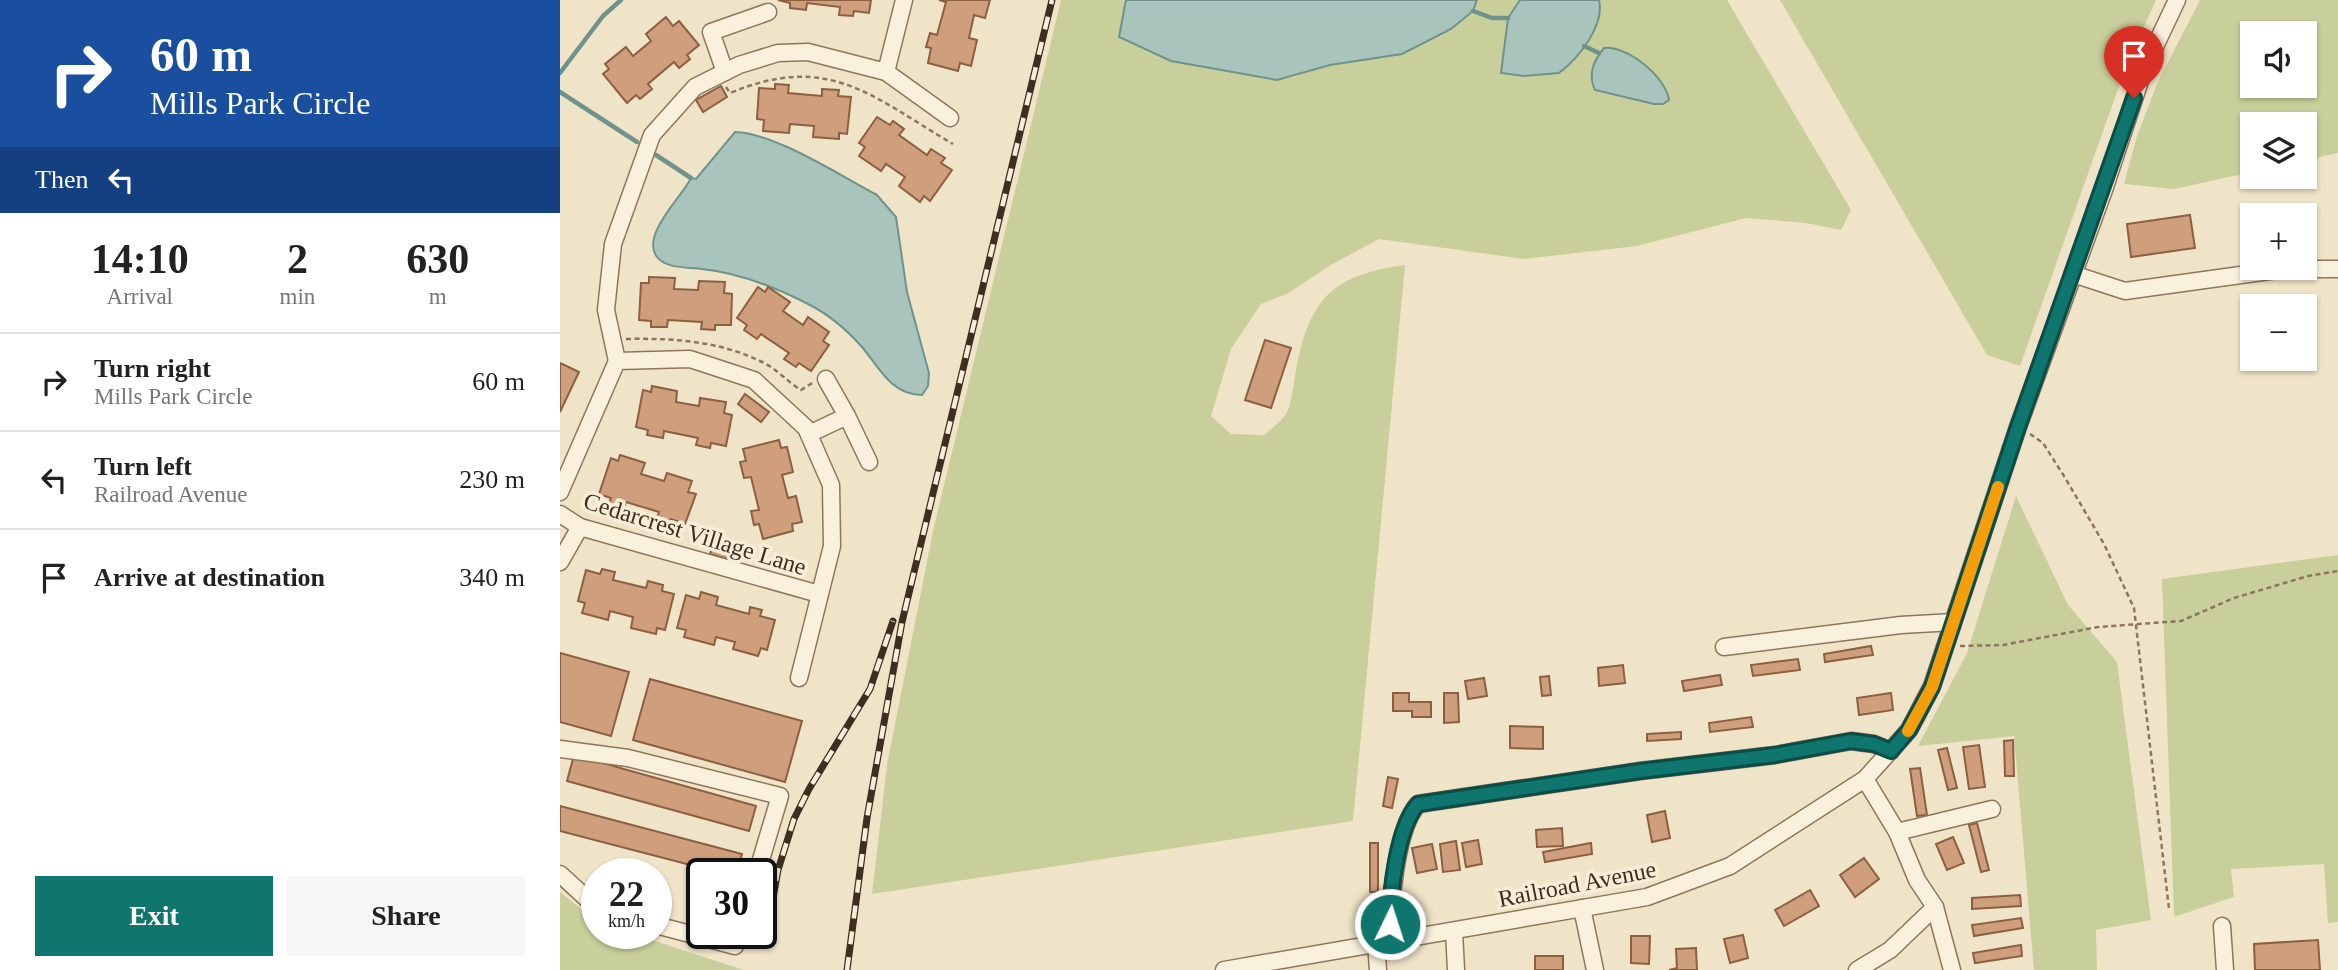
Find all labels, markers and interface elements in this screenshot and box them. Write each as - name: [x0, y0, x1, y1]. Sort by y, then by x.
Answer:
- map controls: [2240, 21, 2317, 371]
- button: sound: [2240, 21, 2317, 98]
- pin: [2104, 26, 2164, 98]
- text: 60 m: [150, 27, 252, 82]
- icon: right: [35, 28, 126, 119]
- icon: arrive: [2115, 37, 2153, 75]
- text: Mills Park Circle: [150, 85, 370, 121]
- button: layers: [2240, 112, 2317, 189]
- icon: left: [102, 161, 140, 199]
- text: Then: [35, 165, 88, 194]
- button: +: [2240, 203, 2317, 280]
- text: 14:10: [91, 236, 189, 282]
- text: 2: [287, 236, 308, 282]
- text: 630: [406, 236, 469, 282]
- text: Arrival: [107, 284, 173, 309]
- text: min: [280, 284, 315, 309]
- text: m: [429, 284, 447, 309]
- button: −: [2240, 294, 2317, 371]
- text: Turn right: [94, 354, 211, 383]
- icon: right: [35, 363, 73, 401]
- text: 60 m: [472, 367, 525, 396]
- text: Mills Park Circle: [94, 384, 252, 409]
- text: Turn left: [94, 452, 192, 481]
- icon: left: [35, 461, 73, 499]
- text: 230 m: [459, 465, 525, 494]
- text: Railroad Avenue: [94, 482, 248, 507]
- street label: Cedarcrest Village Lane: [581, 488, 809, 580]
- icon: arrive: [35, 559, 73, 597]
- text: Arrive at destination: [94, 563, 325, 592]
- text: 340 m: [459, 563, 525, 592]
- street label: Railroad Avenue: [1496, 856, 1658, 912]
- speed limit sign: 30: [686, 858, 777, 949]
- text: 22: [609, 875, 644, 914]
- button: Exit: [35, 876, 273, 956]
- button: Share: [287, 876, 525, 956]
- position arrow: [1353, 887, 1427, 961]
- text: km/h: [608, 911, 645, 931]

